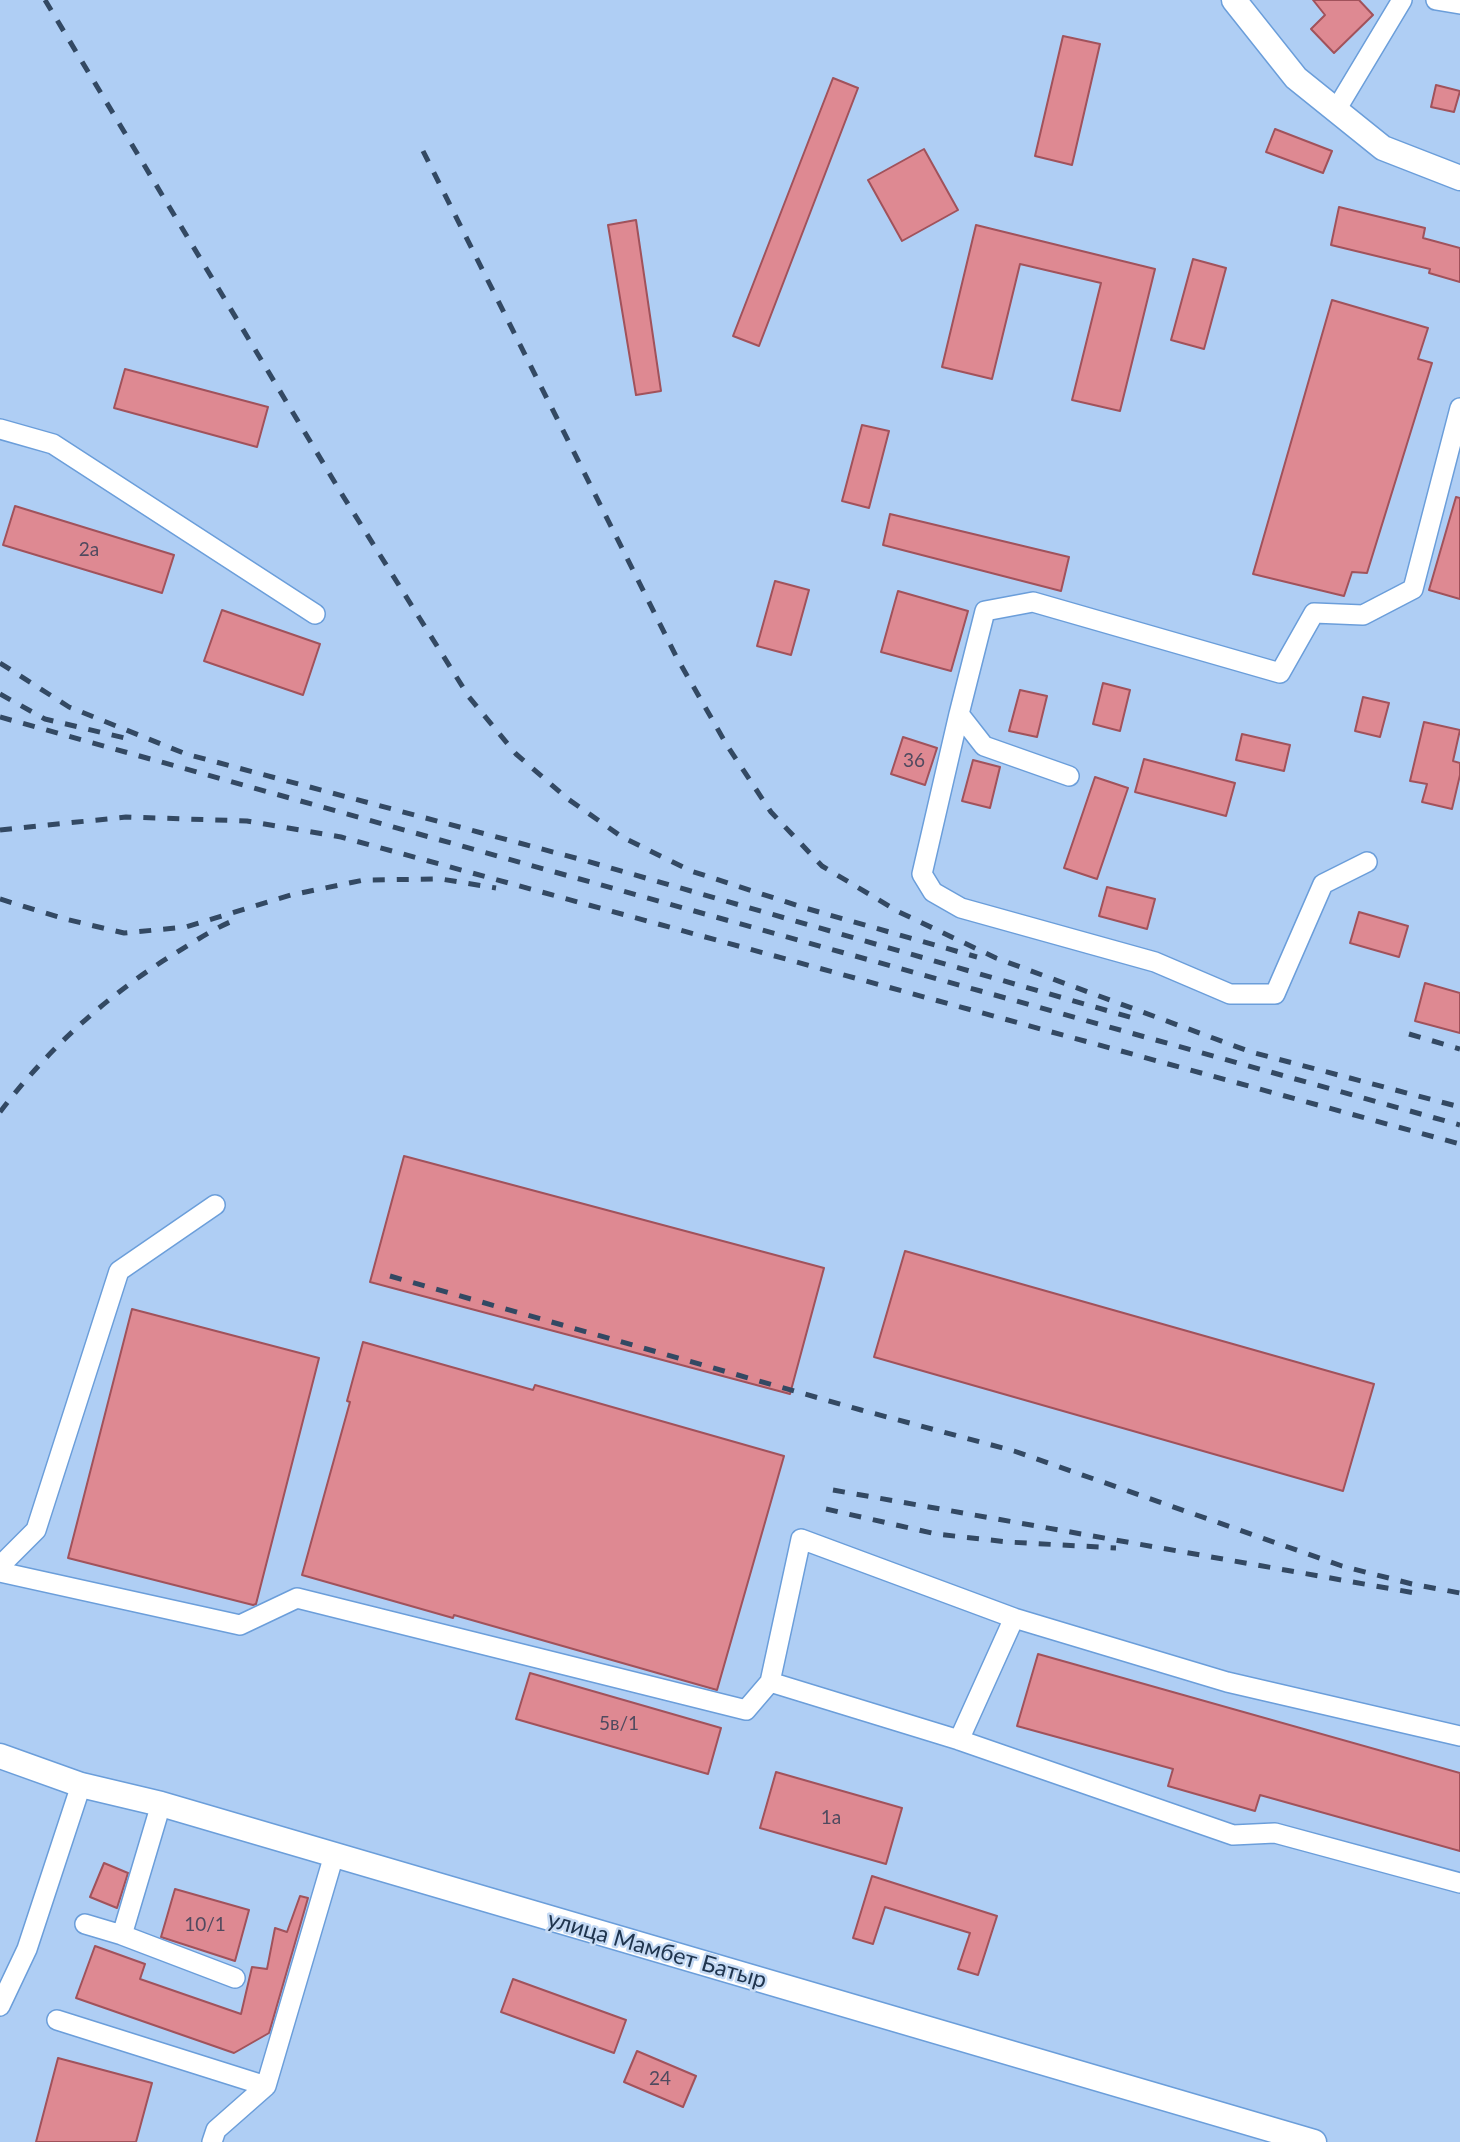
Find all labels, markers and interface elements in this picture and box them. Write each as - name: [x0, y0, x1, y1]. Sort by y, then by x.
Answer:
- house number: 2а: [79, 539, 99, 561]
- house number: 36: [903, 750, 925, 772]
- house number: 5в/1: [599, 1713, 639, 1735]
- house number: 1а: [821, 1807, 841, 1829]
- street label: улица Мамбет Батыр: [544, 1905, 770, 1995]
- house number: 10/1: [184, 1914, 226, 1936]
- house number: 24: [649, 2068, 671, 2090]

